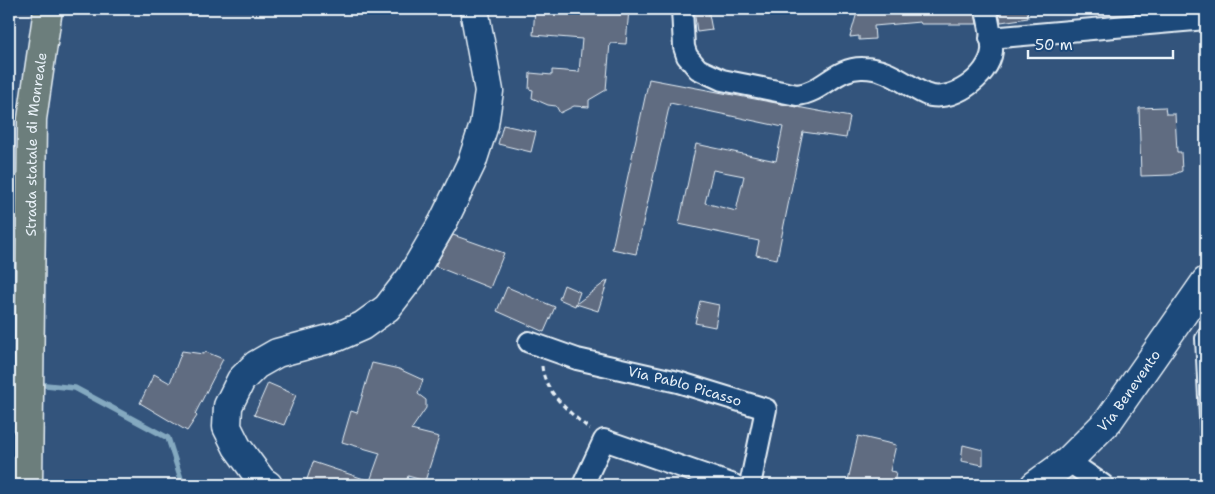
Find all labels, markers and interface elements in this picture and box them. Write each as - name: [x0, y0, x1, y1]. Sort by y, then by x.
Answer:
- scale bar: [1028, 28, 1172, 60]
- text: 50 m: [1035, 35, 1073, 55]
- street label: Strada statale di Monreale: [22, 51, 51, 236]
- street label: Via Benevento: [1093, 346, 1164, 436]
- street label: Via Pablo Picasso: [626, 362, 744, 410]

